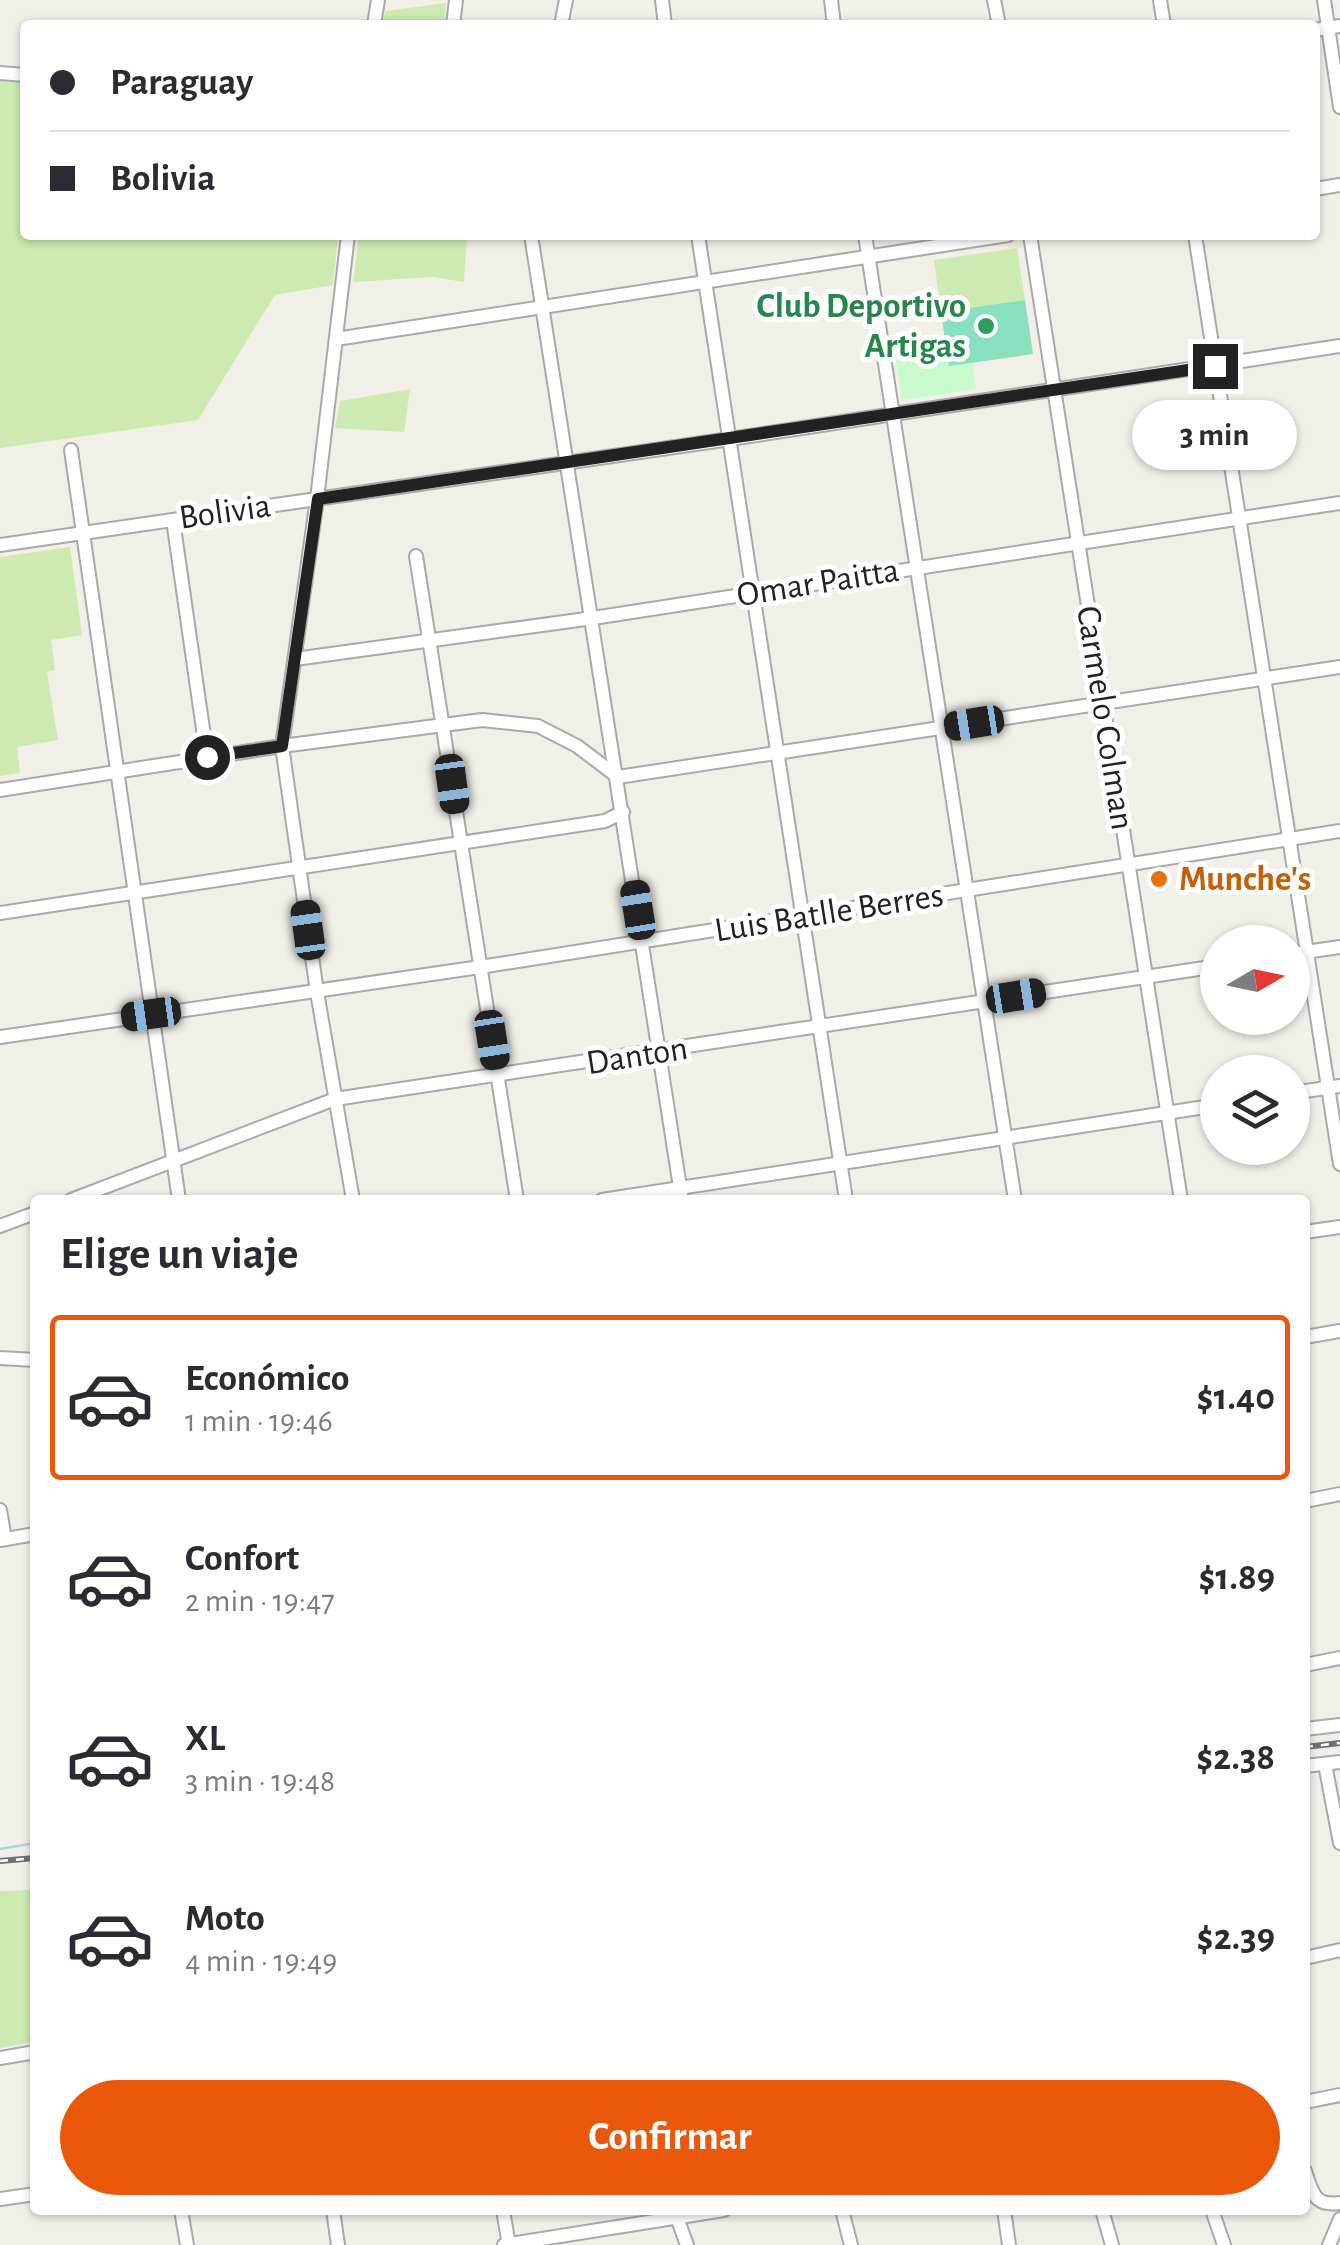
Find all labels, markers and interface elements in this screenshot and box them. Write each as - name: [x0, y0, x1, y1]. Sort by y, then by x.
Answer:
- text: Paraguay: [110, 64, 253, 102]
- text: Bolivia: [110, 160, 216, 198]
- place label: Club Deportivo Artigas: [756, 289, 966, 364]
- marker: Club Deportivo Artigas: [975, 315, 997, 337]
- route end: [1193, 344, 1238, 389]
- callout: 3 min: [1132, 401, 1298, 471]
- text: 3 min: [1180, 419, 1249, 451]
- street label: Bolivia: [177, 488, 273, 536]
- street label: Omar Paitta: [734, 553, 902, 613]
- street label: Carmelo Colman: [1070, 604, 1140, 832]
- car: [942, 703, 1006, 743]
- route start: [185, 735, 230, 780]
- car: [433, 752, 471, 816]
- place label: Munche's: [1179, 862, 1311, 897]
- marker: Munche's: [1148, 868, 1170, 890]
- car: [618, 878, 658, 942]
- street label: Luis Batlle Berres: [712, 878, 946, 948]
- car: [289, 898, 327, 962]
- north arrow: [1200, 925, 1310, 1035]
- map controls: [1200, 925, 1310, 1165]
- car: [984, 976, 1048, 1016]
- car: [119, 995, 183, 1033]
- car: [472, 1008, 512, 1072]
- street label: Danton: [584, 1031, 690, 1081]
- button: layers: [1200, 1055, 1310, 1165]
- text: Elige un viaje: [60, 1232, 299, 1277]
- icon: car: [65, 1353, 155, 1443]
- text: Económico: [185, 1360, 349, 1398]
- text: $1.40: [1197, 1379, 1275, 1417]
- text: 1 min · 19:46: [185, 1405, 333, 1437]
- icon: car: [65, 1533, 155, 1623]
- text: Confort: [185, 1540, 299, 1578]
- text: $1.89: [1198, 1559, 1275, 1597]
- text: 2 min · 19:47: [185, 1585, 335, 1617]
- icon: car: [65, 1713, 155, 1803]
- text: XL: [185, 1720, 225, 1758]
- text: $2.38: [1196, 1739, 1275, 1777]
- text: 3 min · 19:48: [185, 1765, 335, 1797]
- icon: car: [65, 1893, 155, 1983]
- text: Moto: [185, 1900, 265, 1938]
- text: $2.39: [1197, 1919, 1275, 1957]
- text: 4 min · 19:49: [185, 1945, 337, 1977]
- button: Confirmar: [60, 2080, 1280, 2195]

